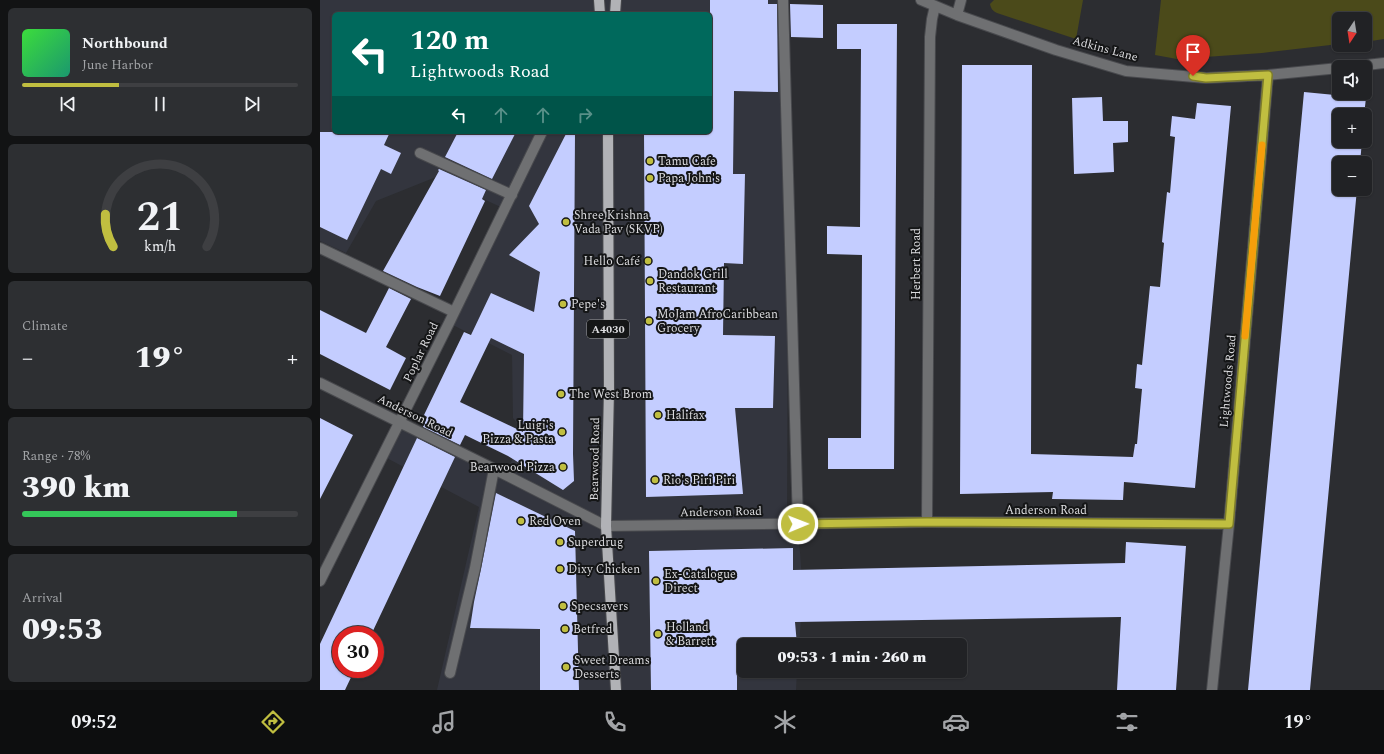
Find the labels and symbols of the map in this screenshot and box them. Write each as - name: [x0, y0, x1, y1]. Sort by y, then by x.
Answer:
- north arrow: [1332, 12, 1372, 52]
- street label: Adkins Lane: [1070, 31, 1140, 67]
- pin: [1176, 35, 1210, 76]
- place label: Tamu Cafe: [658, 152, 716, 171]
- marker: Tamu Cafe: [645, 156, 655, 166]
- place label: Papa John's: [658, 169, 720, 188]
- marker: Papa John's: [645, 173, 655, 183]
- place label: Shree Krishna Vada Pav (SKVP): [574, 206, 663, 239]
- marker: Shree Krishna Vada Pav (SKVP): [561, 217, 571, 227]
- street label: Herbert Road: [907, 228, 926, 300]
- place label: Hello Café: [584, 252, 640, 271]
- marker: Hello Café: [643, 256, 653, 266]
- place label: Dandok Grill Restaurant: [658, 265, 728, 298]
- marker: Dandok Grill Restaurant: [645, 276, 655, 286]
- place label: Pepe's: [571, 295, 605, 314]
- marker: Pepe's: [558, 299, 568, 309]
- place label: MoJam AfroCaribbean Grocery: [657, 305, 778, 338]
- marker: MoJam AfroCaribbean Grocery: [644, 316, 654, 326]
- street label: Poplar Road: [398, 318, 444, 385]
- road number: A4030: [587, 320, 629, 338]
- street label: Lightwoods Road: [1214, 334, 1242, 428]
- place label: The West Brom: [569, 385, 652, 404]
- street label: Anderson Road: [374, 389, 456, 443]
- marker: The West Brom: [556, 389, 566, 399]
- place label: Halifax: [666, 406, 705, 425]
- marker: Halifax: [653, 410, 663, 420]
- place label: Luigi's Pizza & Pasta: [482, 416, 554, 449]
- street label: Bearwood Road: [585, 417, 605, 501]
- marker: Luigi's Pizza & Pasta: [557, 427, 567, 437]
- place label: Bearwood Pizza: [470, 458, 555, 477]
- marker: Bearwood Pizza: [558, 462, 568, 472]
- place label: Rio's Piri Piri: [663, 471, 735, 490]
- marker: Rio's Piri Piri: [650, 475, 660, 485]
- street label: Anderson Road: [1005, 501, 1087, 520]
- street label: Anderson Road: [680, 502, 762, 522]
- position arrow: [777, 503, 819, 545]
- place label: Red Oven: [529, 512, 581, 531]
- marker: Red Oven: [516, 516, 526, 526]
- place label: Superdrug: [568, 533, 623, 552]
- marker: Superdrug: [555, 537, 565, 547]
- place label: Dixy Chicken: [568, 560, 640, 579]
- marker: Dixy Chicken: [555, 564, 565, 574]
- place label: Ex-Catalogue Direct: [664, 565, 736, 598]
- marker: Ex-Catalogue Direct: [651, 576, 661, 586]
- place label: Specsavers: [571, 597, 628, 616]
- marker: Specsavers: [558, 601, 568, 611]
- place label: Holland & Barrett: [666, 618, 715, 651]
- place label: Betfred: [573, 620, 613, 639]
- marker: Betfred: [560, 624, 570, 634]
- speed limit sign: 30: [332, 626, 384, 678]
- marker: Holland & Barrett: [653, 629, 663, 639]
- place label: Sweet Dreams Desserts: [574, 651, 650, 684]
- marker: Sweet Dreams Desserts: [561, 662, 571, 672]

